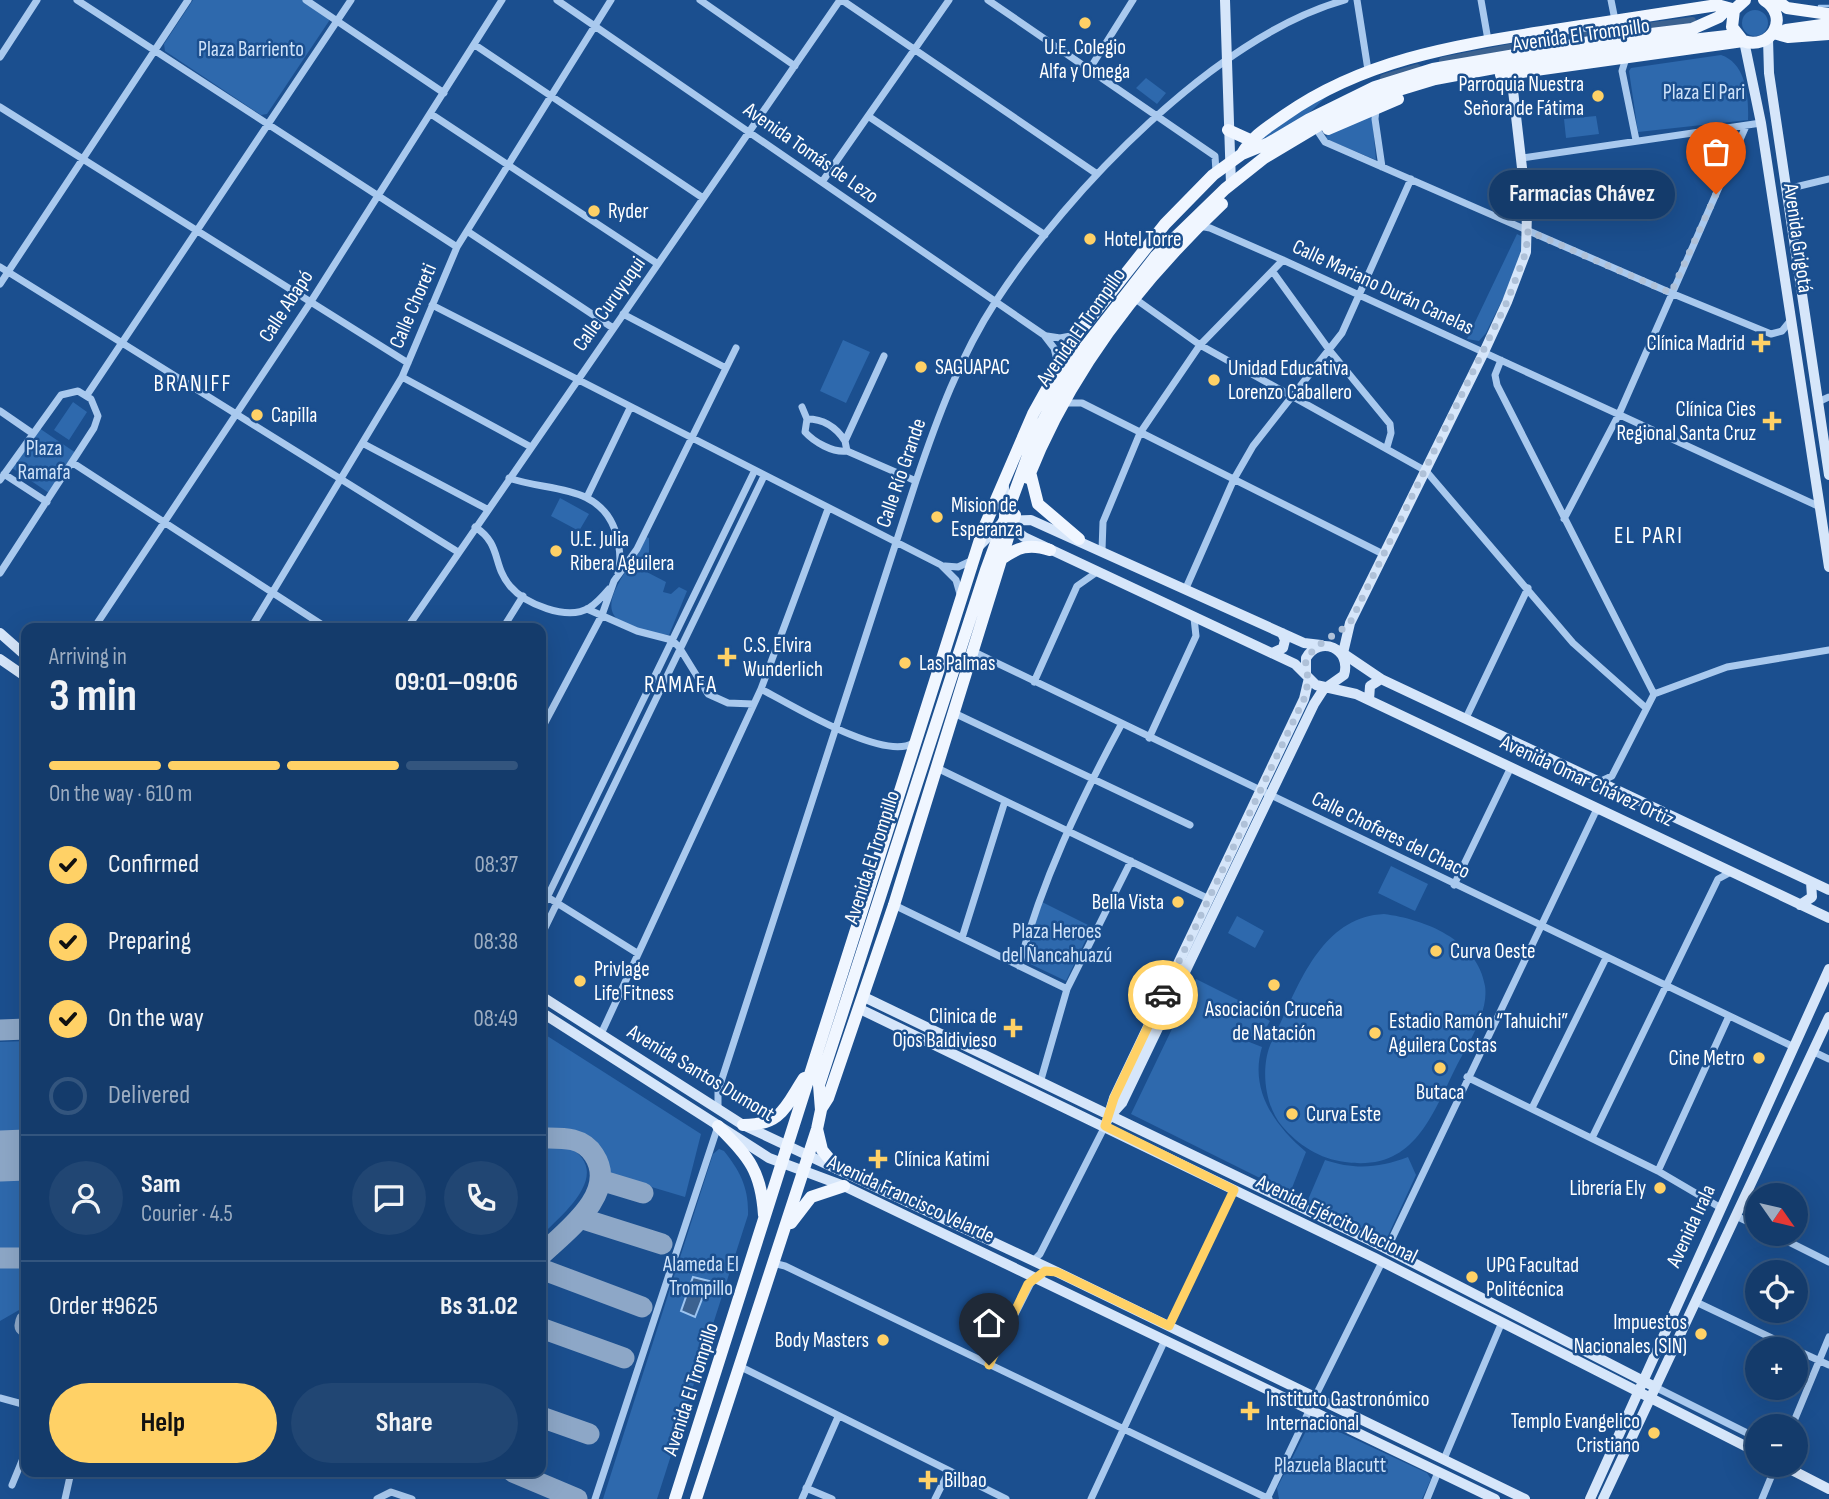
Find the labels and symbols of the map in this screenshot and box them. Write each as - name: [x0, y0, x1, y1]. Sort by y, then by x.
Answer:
- street label: Avenida El Trompillo: [1510, 13, 1651, 57]
- marker: U.E. Colegio Alfa y Omega: [1077, 15, 1093, 31]
- place label: U.E. Colegio Alfa y Omega: [1039, 35, 1130, 84]
- park label: Plaza Barriento: [198, 37, 304, 62]
- place label: Parroquia Nuestra Señora de Fátima: [1458, 72, 1584, 121]
- park label: Plaza El Pari: [1663, 80, 1745, 105]
- marker: Parroquia Nuestra Señora de Fátima: [1590, 88, 1606, 104]
- street label: Avenida Tomás de Lezo: [738, 97, 883, 209]
- pin: [1686, 122, 1746, 194]
- callout: Farmacias Chávez: [1488, 170, 1674, 218]
- street label: Avenida Grigotá: [1778, 181, 1818, 294]
- place label: Ryder: [608, 199, 649, 224]
- marker: Ryder: [586, 203, 602, 219]
- place label: Hotel Torre: [1104, 227, 1181, 252]
- marker: Hotel Torre: [1082, 231, 1098, 247]
- street label: Calle Mariano Durán Canelas: [1288, 234, 1478, 340]
- street label: Calle Curuyuqui: [567, 252, 651, 356]
- street label: Calle Choreti: [384, 260, 442, 352]
- street label: Avenida El Trompillo: [1031, 263, 1131, 392]
- street label: Calle Abapó: [253, 265, 319, 347]
- place label: Clínica Madrid: [1647, 331, 1745, 356]
- marker: Clínica Madrid: [1751, 333, 1771, 353]
- place label: SAGUAPAC: [935, 355, 1010, 380]
- place label: Unidad Educativa Lorenzo Caballero: [1228, 356, 1352, 405]
- marker: SAGUAPAC: [913, 359, 929, 375]
- district label: BRANIFF: [153, 370, 233, 398]
- marker: Unidad Educativa Lorenzo Caballero: [1206, 372, 1222, 388]
- place label: Clínica Cies Regional Santa Cruz: [1616, 397, 1756, 446]
- place label: Capilla: [271, 403, 317, 428]
- marker: Capilla: [249, 407, 265, 423]
- marker: Clínica Cies Regional Santa Cruz: [1762, 411, 1782, 431]
- street label: Calle Río Grande: [871, 415, 931, 531]
- park label: Plaza Ramafa: [17, 436, 71, 485]
- place label: Mision de Esperanza: [951, 493, 1023, 542]
- marker: Mision de Esperanza: [929, 509, 945, 525]
- district label: EL PARI: [1614, 522, 1684, 550]
- place label: U.E. Julia Ribera Aguilera: [570, 527, 674, 576]
- marker: U.E. Julia Ribera Aguilera: [548, 543, 564, 559]
- place label: C.S. Elvira Wunderlich: [743, 633, 823, 682]
- marker: C.S. Elvira Wunderlich: [717, 647, 737, 667]
- place label: Las Palmas: [919, 651, 995, 676]
- marker: Las Palmas: [897, 655, 913, 671]
- district label: RAMAFA: [644, 671, 718, 699]
- street label: Avenida Omar Chávez Ortiz: [1495, 729, 1678, 832]
- street label: Calle Choferes del Chaco: [1308, 786, 1474, 884]
- street label: Avenida El Trompillo: [838, 787, 905, 927]
- place label: Bella Vista: [1092, 890, 1164, 915]
- marker: Bella Vista: [1170, 894, 1186, 910]
- park label: Plaza Heroes del Ñancahuazú: [1002, 919, 1112, 968]
- place label: Curva Oeste: [1450, 939, 1535, 964]
- marker: Curva Oeste: [1428, 943, 1444, 959]
- place label: Privlage Life Fitness: [594, 957, 674, 1006]
- courier: [1128, 960, 1198, 1030]
- marker: Privlage Life Fitness: [572, 973, 588, 989]
- marker: Asociación Cruceña de Natación: [1266, 977, 1282, 993]
- place label: Asociación Cruceña de Natación: [1204, 997, 1343, 1046]
- place label: Clinica de Ojos Baldivieso: [893, 1004, 997, 1053]
- place label: Estadio Ramón “Tahuichi” Aguilera Costas: [1388, 1009, 1568, 1058]
- marker: Clinica de Ojos Baldivieso: [1003, 1018, 1023, 1038]
- street label: Avenida Santos Dumont: [622, 1019, 779, 1127]
- marker: Estadio Ramón “Tahuichi” Aguilera Costas: [1367, 1025, 1383, 1041]
- place label: Cine Metro: [1668, 1046, 1745, 1071]
- marker: Cine Metro: [1751, 1050, 1767, 1066]
- marker: Butaca: [1432, 1060, 1448, 1076]
- place label: Butaca: [1416, 1080, 1464, 1105]
- place label: Curva Este: [1306, 1102, 1381, 1127]
- marker: Curva Este: [1284, 1106, 1300, 1122]
- place label: Clínica Katimi: [894, 1147, 990, 1172]
- street label: Avenida Francisco Velarde: [823, 1149, 998, 1249]
- marker: Clínica Katimi: [868, 1149, 888, 1169]
- street label: Avenida Ejército Nacional: [1251, 1169, 1422, 1269]
- place label: Librería Ely: [1569, 1176, 1646, 1201]
- marker: Librería Ely: [1652, 1180, 1668, 1196]
- street label: Avenida Irala: [1661, 1181, 1721, 1272]
- north arrow: [1745, 1183, 1808, 1246]
- park label: Alameda El Trompillo: [662, 1252, 739, 1301]
- place label: UPG Facultad Politécnica: [1486, 1253, 1579, 1302]
- marker: UPG Facultad Politécnica: [1464, 1269, 1480, 1285]
- pin: [959, 1293, 1019, 1365]
- place label: Impuestos Nacionales (SIN): [1574, 1310, 1687, 1359]
- street label: Avenida El Trompillo: [657, 1319, 724, 1459]
- marker: Impuestos Nacionales (SIN): [1693, 1326, 1709, 1342]
- place label: Body Masters: [775, 1328, 869, 1353]
- marker: Body Masters: [875, 1332, 891, 1348]
- place label: Instituto Gastronómico Internacional: [1266, 1387, 1429, 1436]
- marker: Instituto Gastronómico Internacional: [1240, 1401, 1260, 1421]
- place label: Templo Evangelico Cristiano: [1511, 1409, 1640, 1458]
- marker: Templo Evangelico Cristiano: [1646, 1425, 1662, 1441]
- park label: Plazuela Blacutt: [1274, 1453, 1386, 1478]
- place label: Bilbao: [944, 1468, 987, 1493]
- marker: Bilbao: [918, 1470, 938, 1490]

